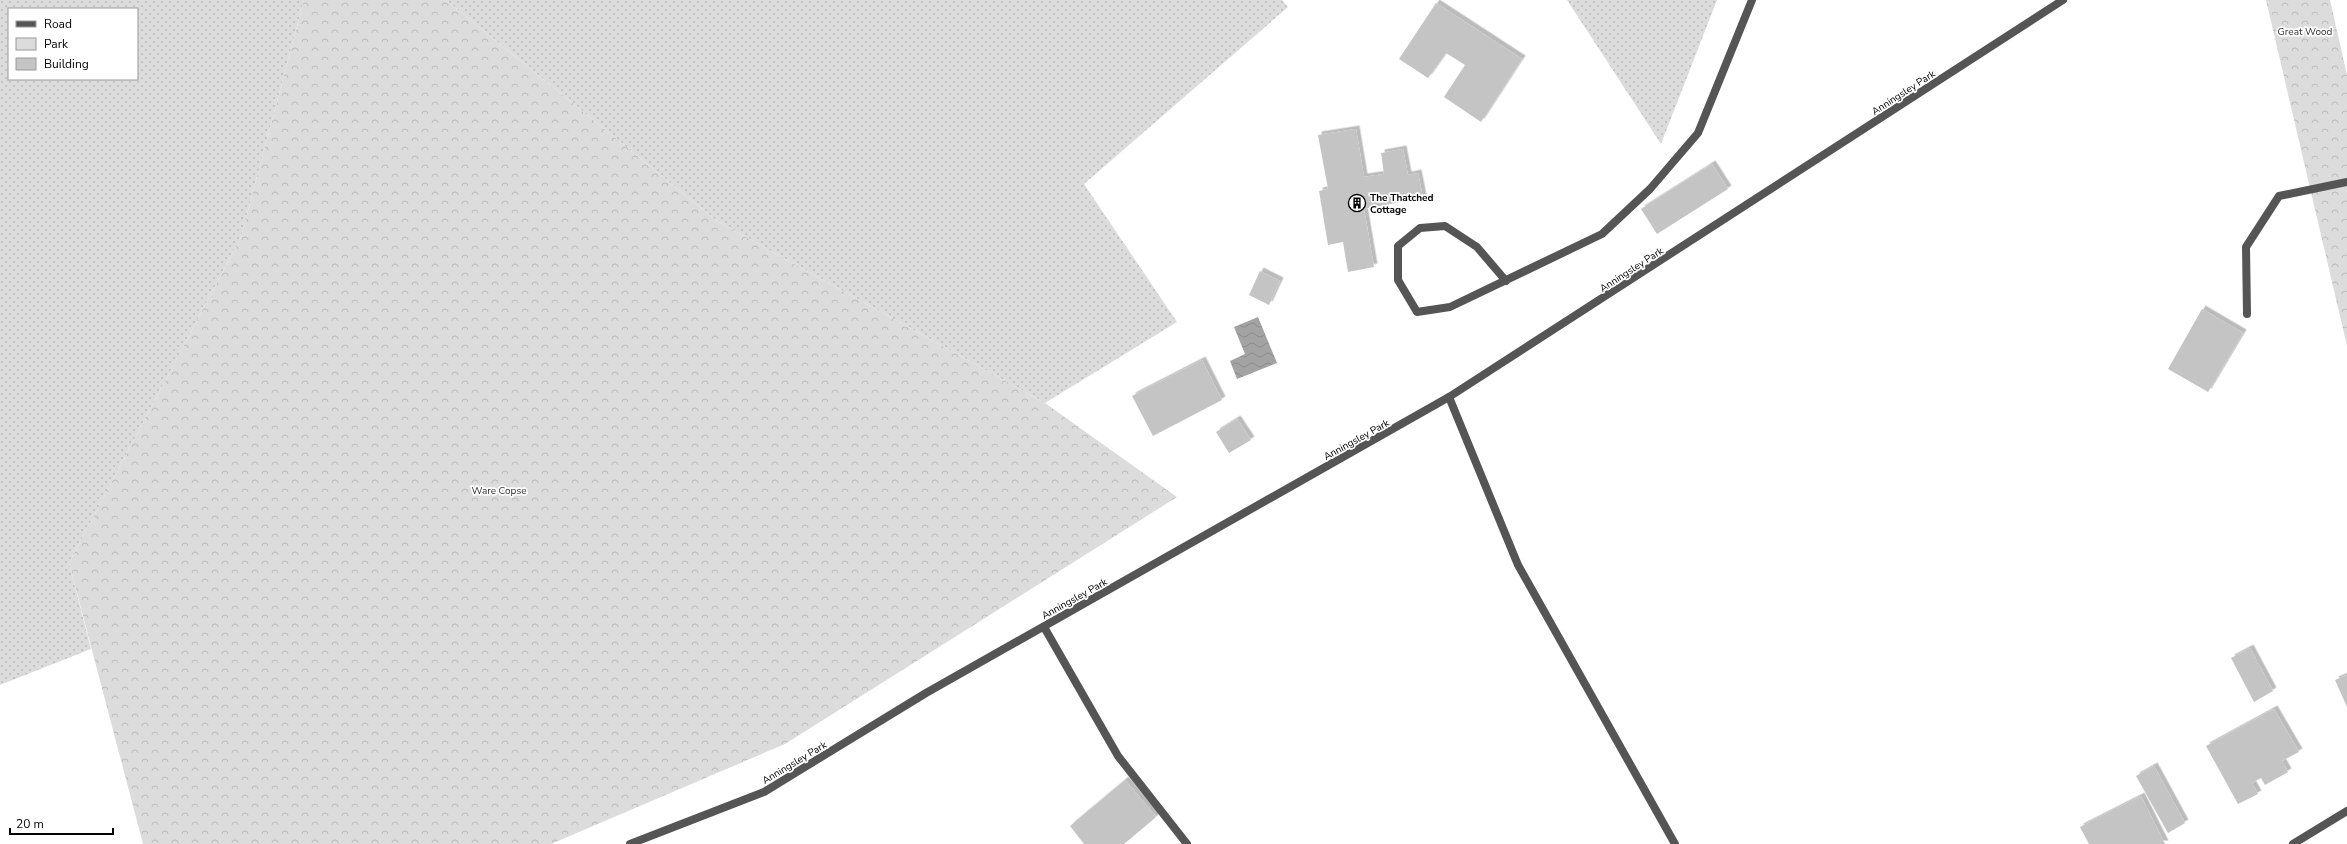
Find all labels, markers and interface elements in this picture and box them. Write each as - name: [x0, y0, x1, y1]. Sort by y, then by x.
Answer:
- legend: [8, 8, 138, 80]
- text: Road: [44, 16, 72, 32]
- park label: Great Wood: [2278, 25, 2333, 39]
- text: Park: [44, 36, 69, 52]
- text: Building: [44, 56, 89, 72]
- street label: Anningsley Park: [1869, 67, 1939, 119]
- place label: The Thatched Cottage: [1370, 191, 1434, 217]
- building icon: The Thatched Cottage: [1347, 193, 1367, 213]
- street label: Anningsley Park: [1597, 244, 1667, 296]
- street label: Anningsley Park: [1321, 416, 1393, 464]
- park label: Ware Copse: [471, 484, 527, 498]
- street label: Anningsley Park: [1039, 575, 1111, 623]
- street label: Anningsley Park: [760, 738, 830, 788]
- scale bar: [10, 810, 113, 836]
- text: 20 m: [16, 816, 44, 832]

